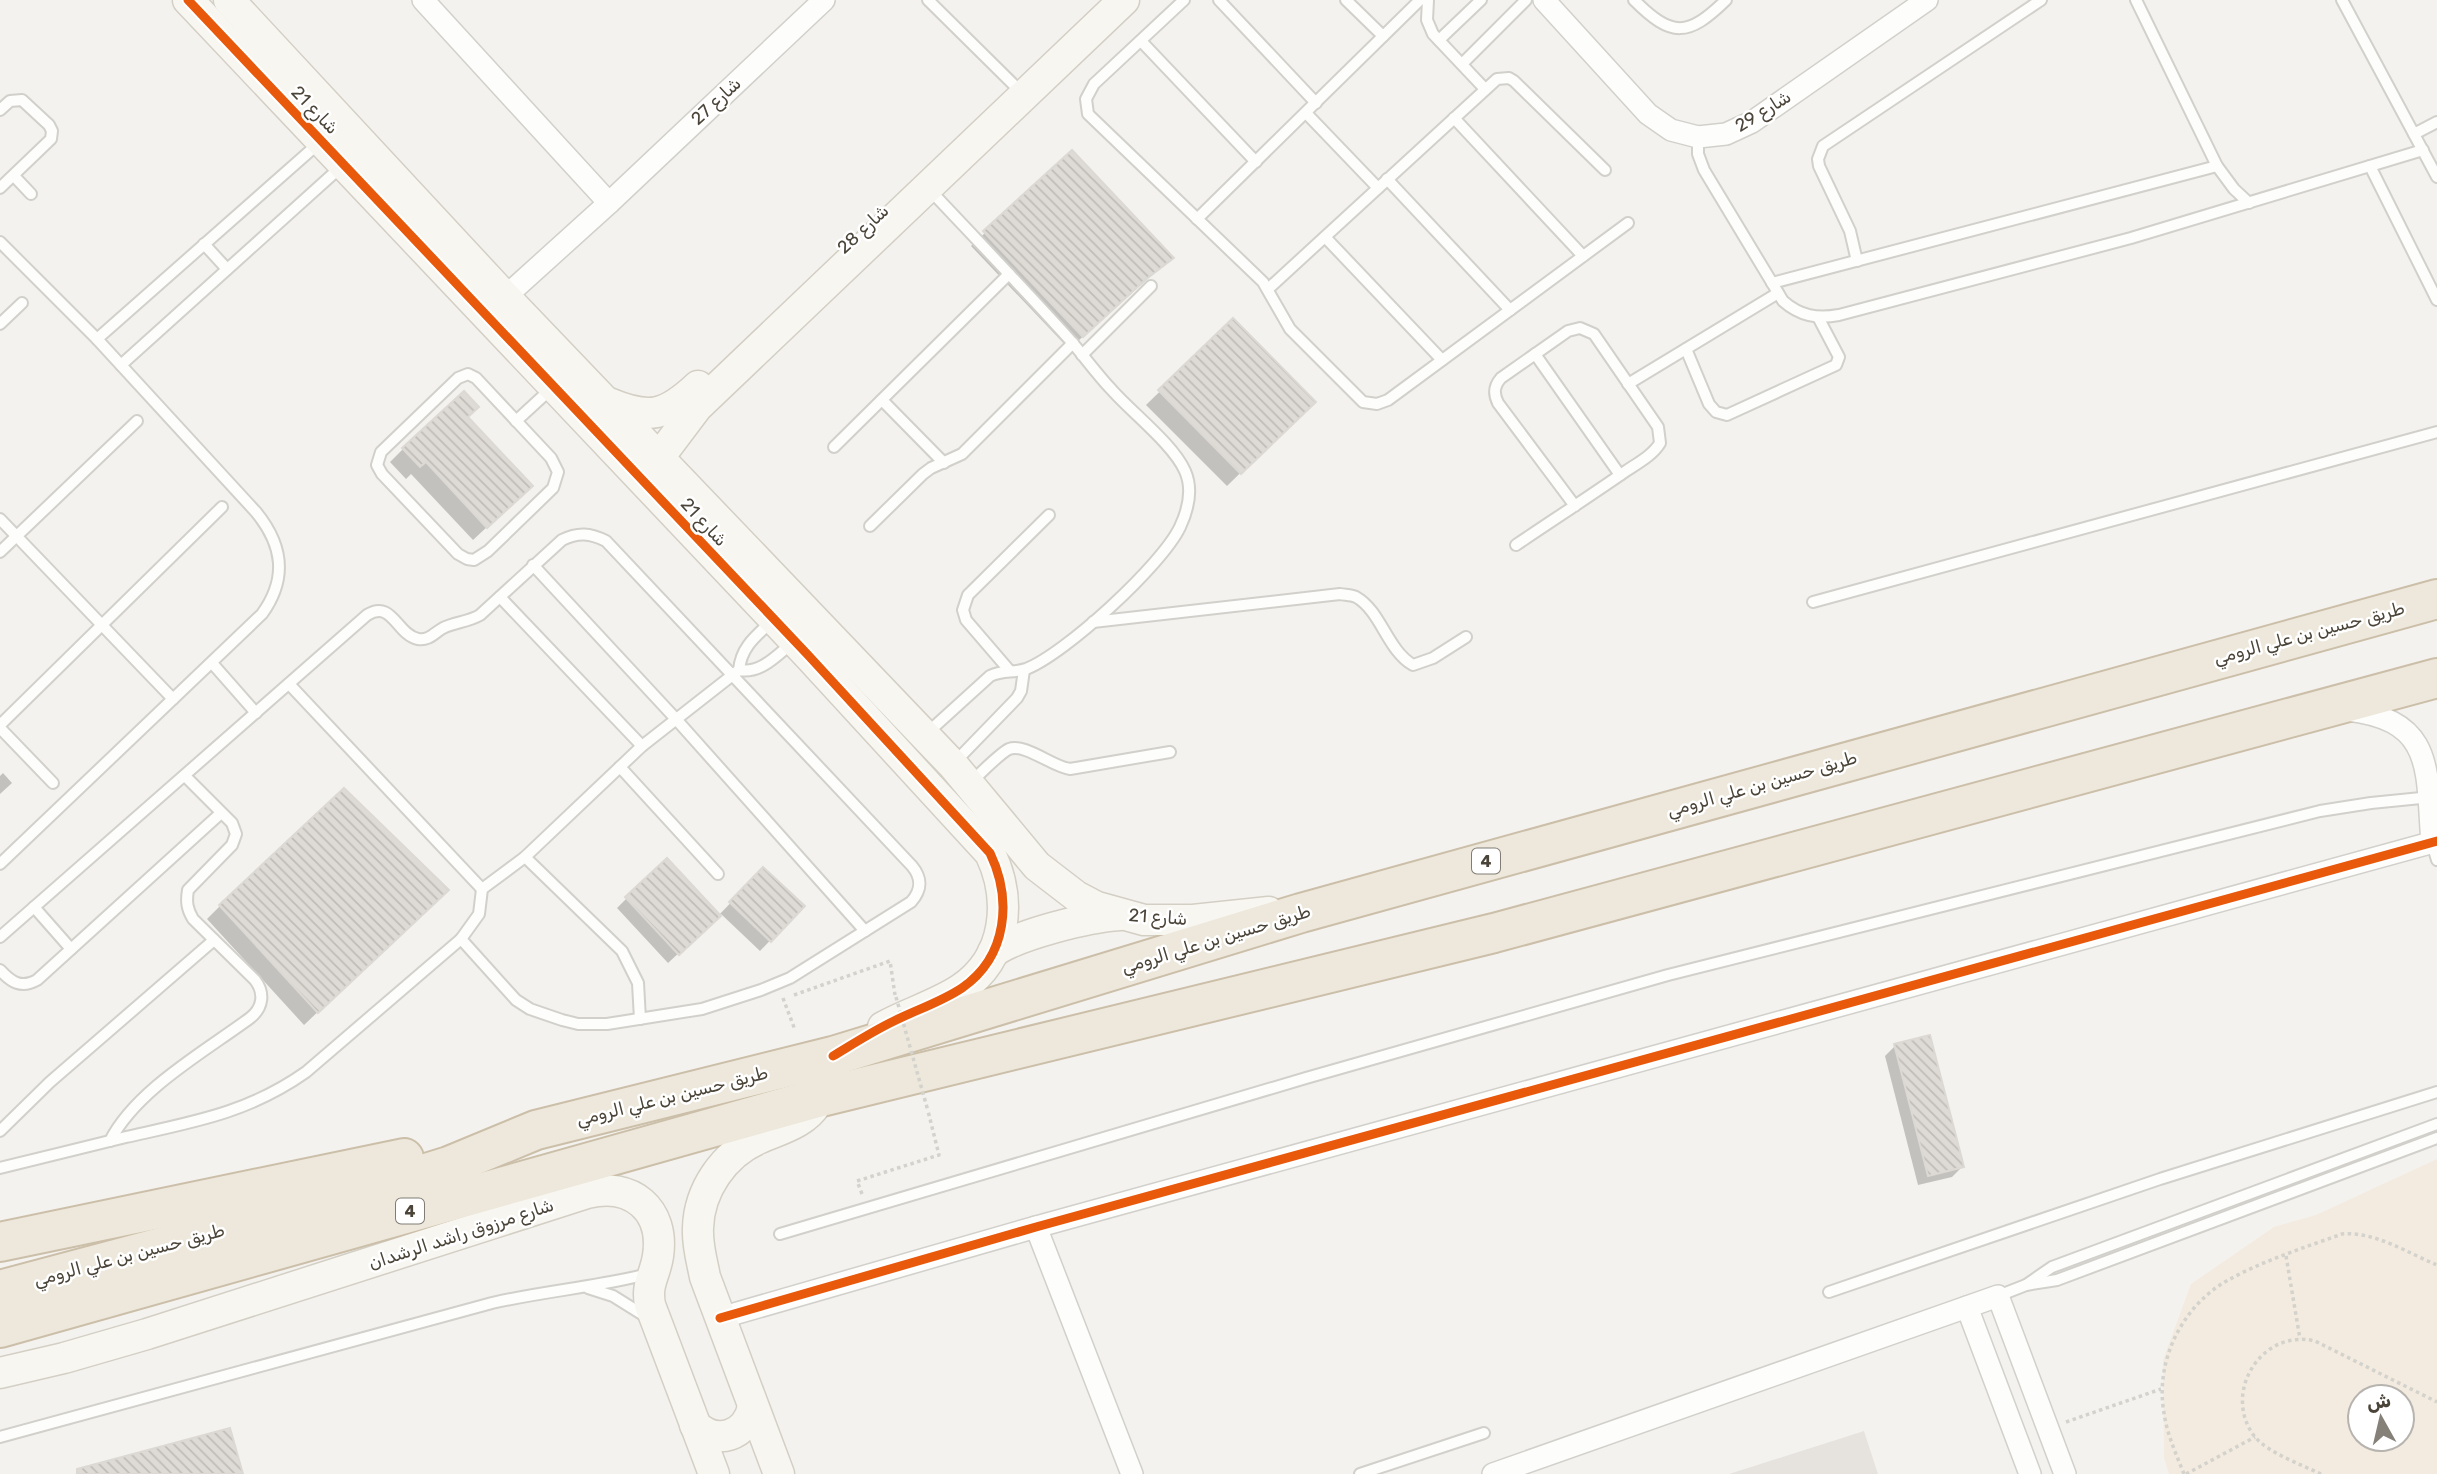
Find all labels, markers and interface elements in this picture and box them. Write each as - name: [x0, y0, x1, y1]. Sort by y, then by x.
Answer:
- street label: شارع 27: [687, 72, 746, 130]
- street label: شارع 21: [286, 81, 343, 139]
- street label: شارع 29: [1731, 85, 1795, 137]
- street label: شارع 28: [833, 200, 894, 259]
- street label: شارع 21: [675, 493, 732, 552]
- street label: طريق حسين بن علي الرومي: [2211, 597, 2407, 671]
- street label: طريق حسين بن علي الرومي: [1664, 746, 1860, 824]
- road number: 4: [1472, 848, 1500, 874]
- street label: طريق حسين بن علي الرومي: [1119, 900, 1314, 980]
- street label: شارع 21: [1128, 904, 1188, 931]
- street label: طريق حسين بن علي الرومي: [574, 1062, 771, 1132]
- street label: شارع مرزوق راشد الرشدان: [366, 1194, 557, 1275]
- road number: 4: [396, 1198, 424, 1224]
- street label: طريق حسين بن علي الرومي: [31, 1219, 227, 1293]
- north arrow: [2346, 1383, 2416, 1453]
- text: ش: [2365, 1389, 2392, 1415]

